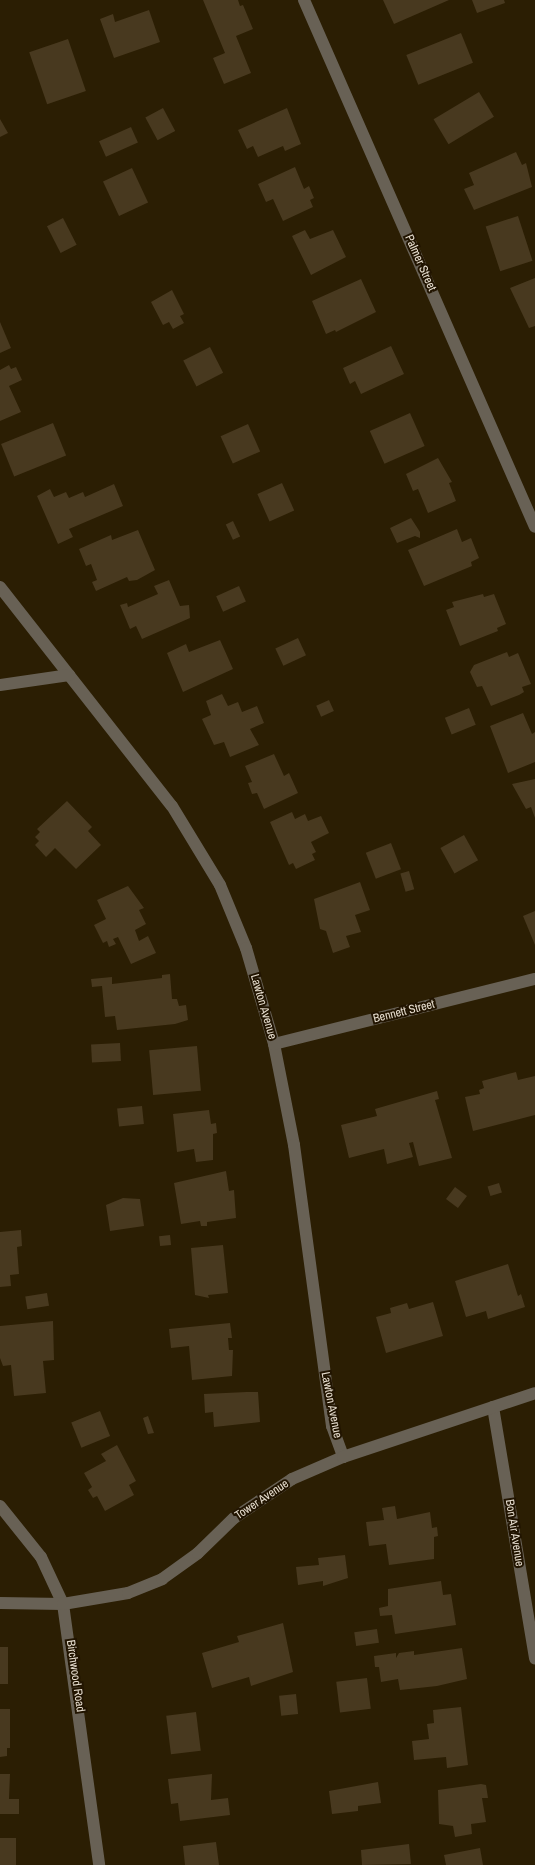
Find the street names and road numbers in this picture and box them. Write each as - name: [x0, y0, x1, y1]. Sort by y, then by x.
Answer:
- street label: Palmer Street: [401, 233, 439, 293]
- street label: Lawton Avenue: [247, 972, 279, 1042]
- street label: Bennett Street: [372, 997, 436, 1027]
- street label: Lawton Avenue: [317, 1370, 345, 1440]
- street label: Tower Avenue: [232, 1477, 292, 1523]
- street label: Bon Air Avenue: [502, 1498, 526, 1568]
- street label: Birchwood Road: [63, 1639, 87, 1713]

